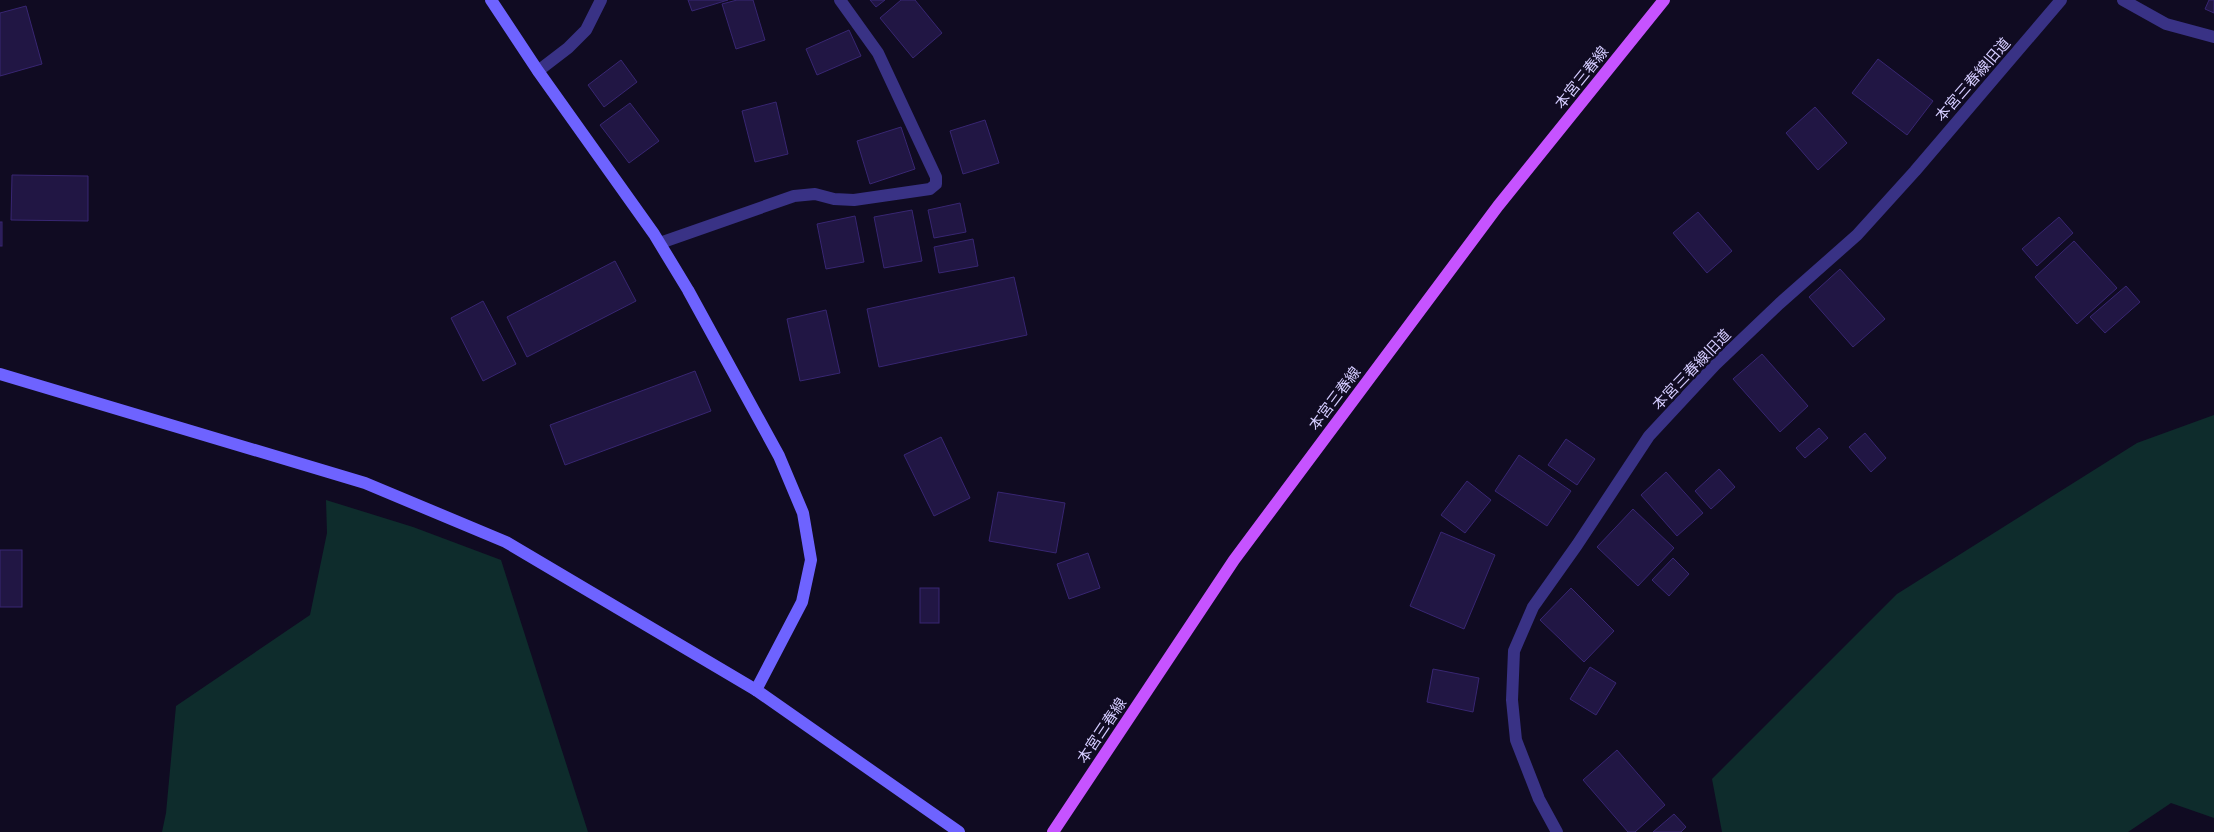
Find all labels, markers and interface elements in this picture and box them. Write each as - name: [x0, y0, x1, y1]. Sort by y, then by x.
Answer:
- street label: 本宮三春線旧道: [1930, 33, 2014, 125]
- street label: 本宮三春線: [1550, 42, 1612, 112]
- street label: 本宮三春線旧道: [1647, 324, 1735, 414]
- street label: 本宮三春線: [1303, 362, 1365, 434]
- street label: 本宮三春線: [1072, 693, 1130, 767]

